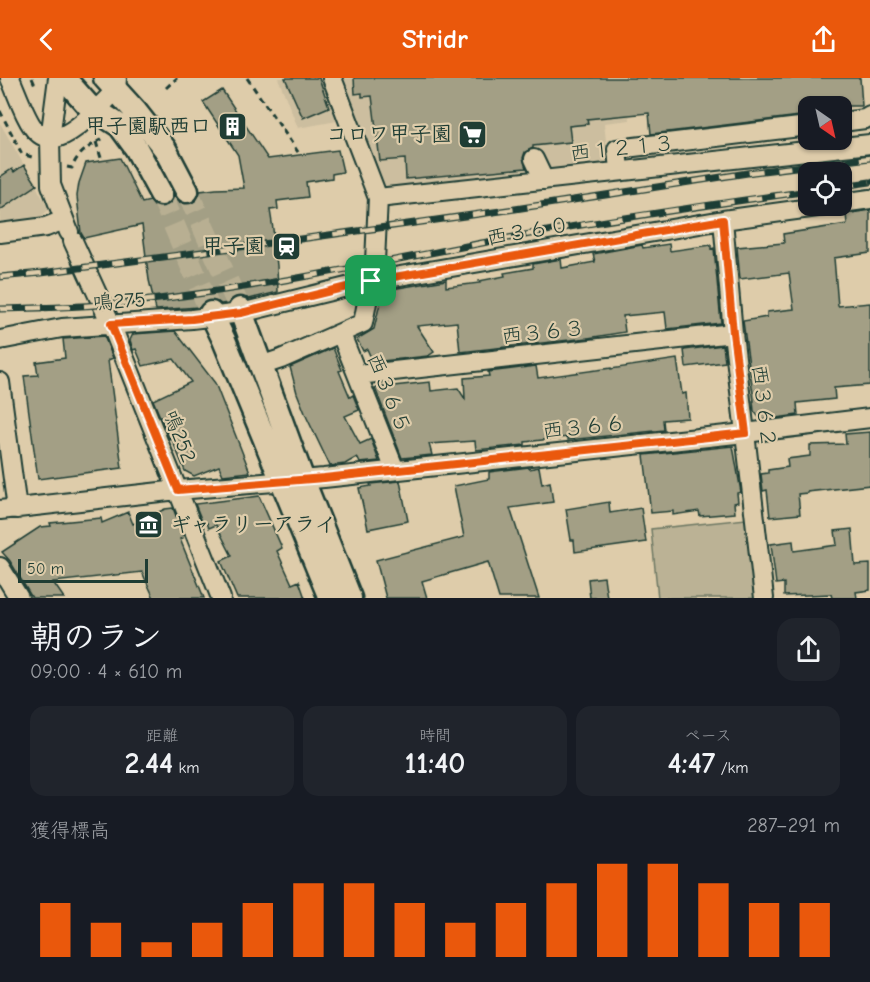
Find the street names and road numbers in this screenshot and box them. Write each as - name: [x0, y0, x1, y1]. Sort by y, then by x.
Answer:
- street label: 西１２１３: [569, 131, 675, 165]
- street label: 西３６０: [485, 212, 571, 250]
- street label: 鳴275: [92, 287, 146, 315]
- street label: 西３６３: [500, 316, 586, 348]
- street label: 西３６５: [362, 350, 416, 436]
- street label: 西３６２: [747, 363, 781, 449]
- street label: 鳴252: [159, 406, 201, 466]
- street label: 西３６６: [541, 411, 627, 443]

